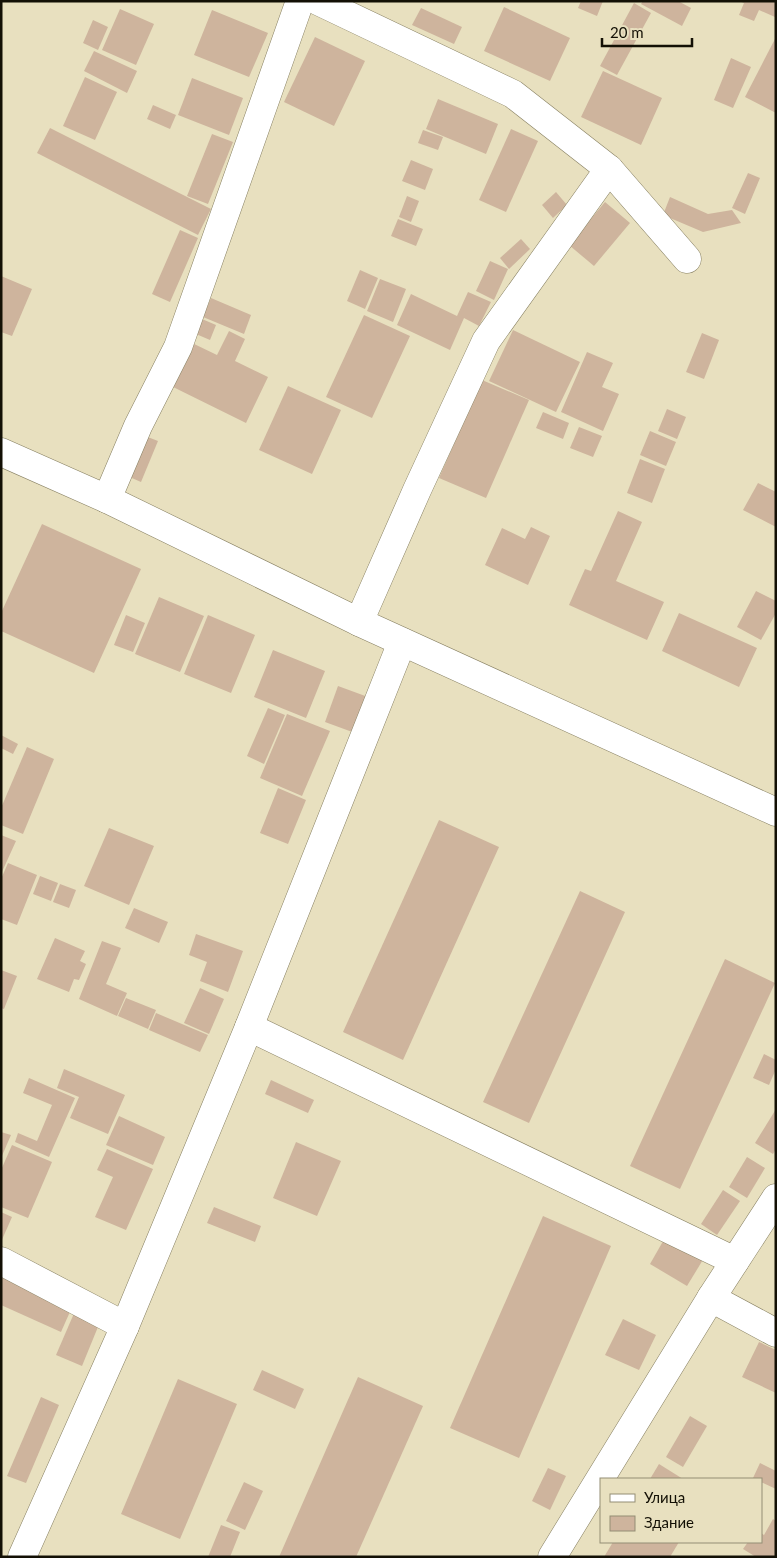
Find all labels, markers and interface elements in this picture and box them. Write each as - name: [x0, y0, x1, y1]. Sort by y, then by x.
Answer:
- scale bar: [602, 15, 692, 47]
- text: 20 m: [610, 23, 644, 41]
- legend: [600, 1478, 762, 1543]
- text: Улица: [644, 1488, 685, 1506]
- text: Здание: [644, 1513, 694, 1531]

